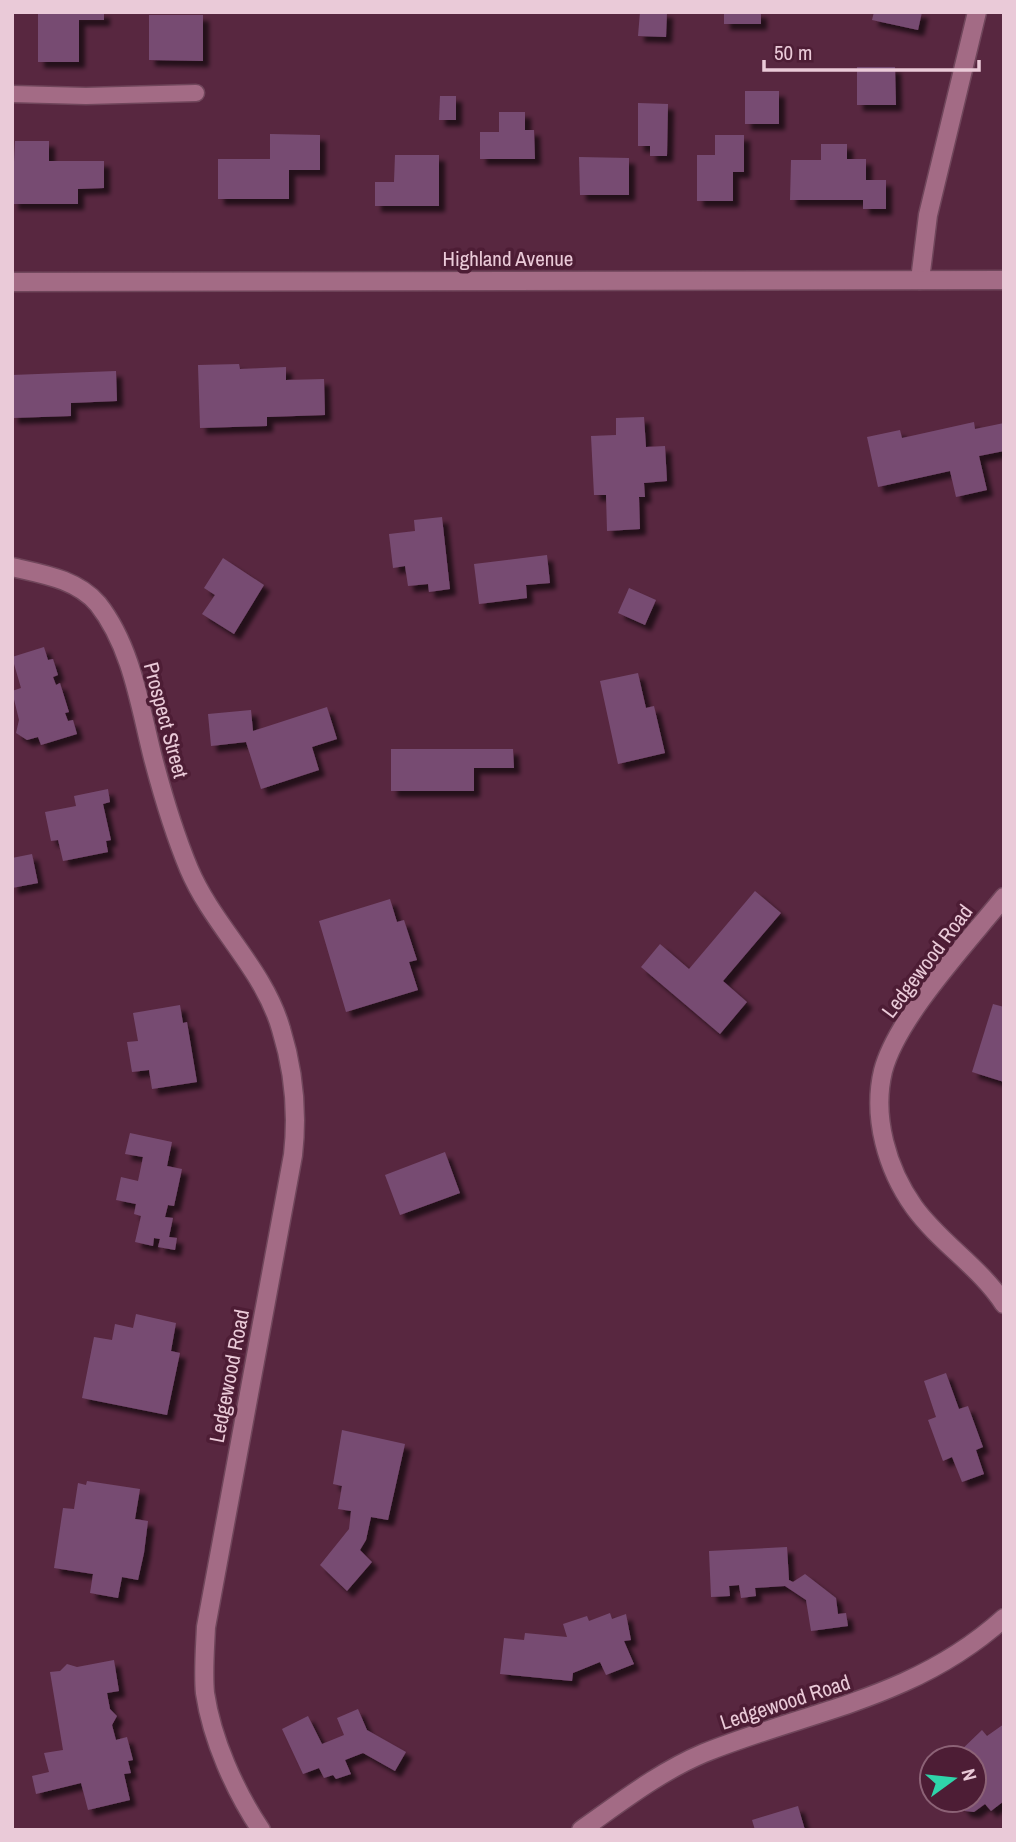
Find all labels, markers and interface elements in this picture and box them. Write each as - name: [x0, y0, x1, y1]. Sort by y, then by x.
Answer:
- scale bar: [764, 28, 979, 72]
- text: 50 m: [774, 38, 812, 67]
- street label: Highland Avenue: [443, 244, 573, 273]
- street label: Prospect Street: [137, 659, 195, 781]
- street label: Ledgewood Road: [875, 898, 979, 1024]
- street label: Ledgewood Road: [202, 1307, 256, 1445]
- street label: Ledgewood Road: [716, 1667, 854, 1737]
- north arrow: [918, 1744, 988, 1814]
- text: N: [955, 1766, 983, 1783]

